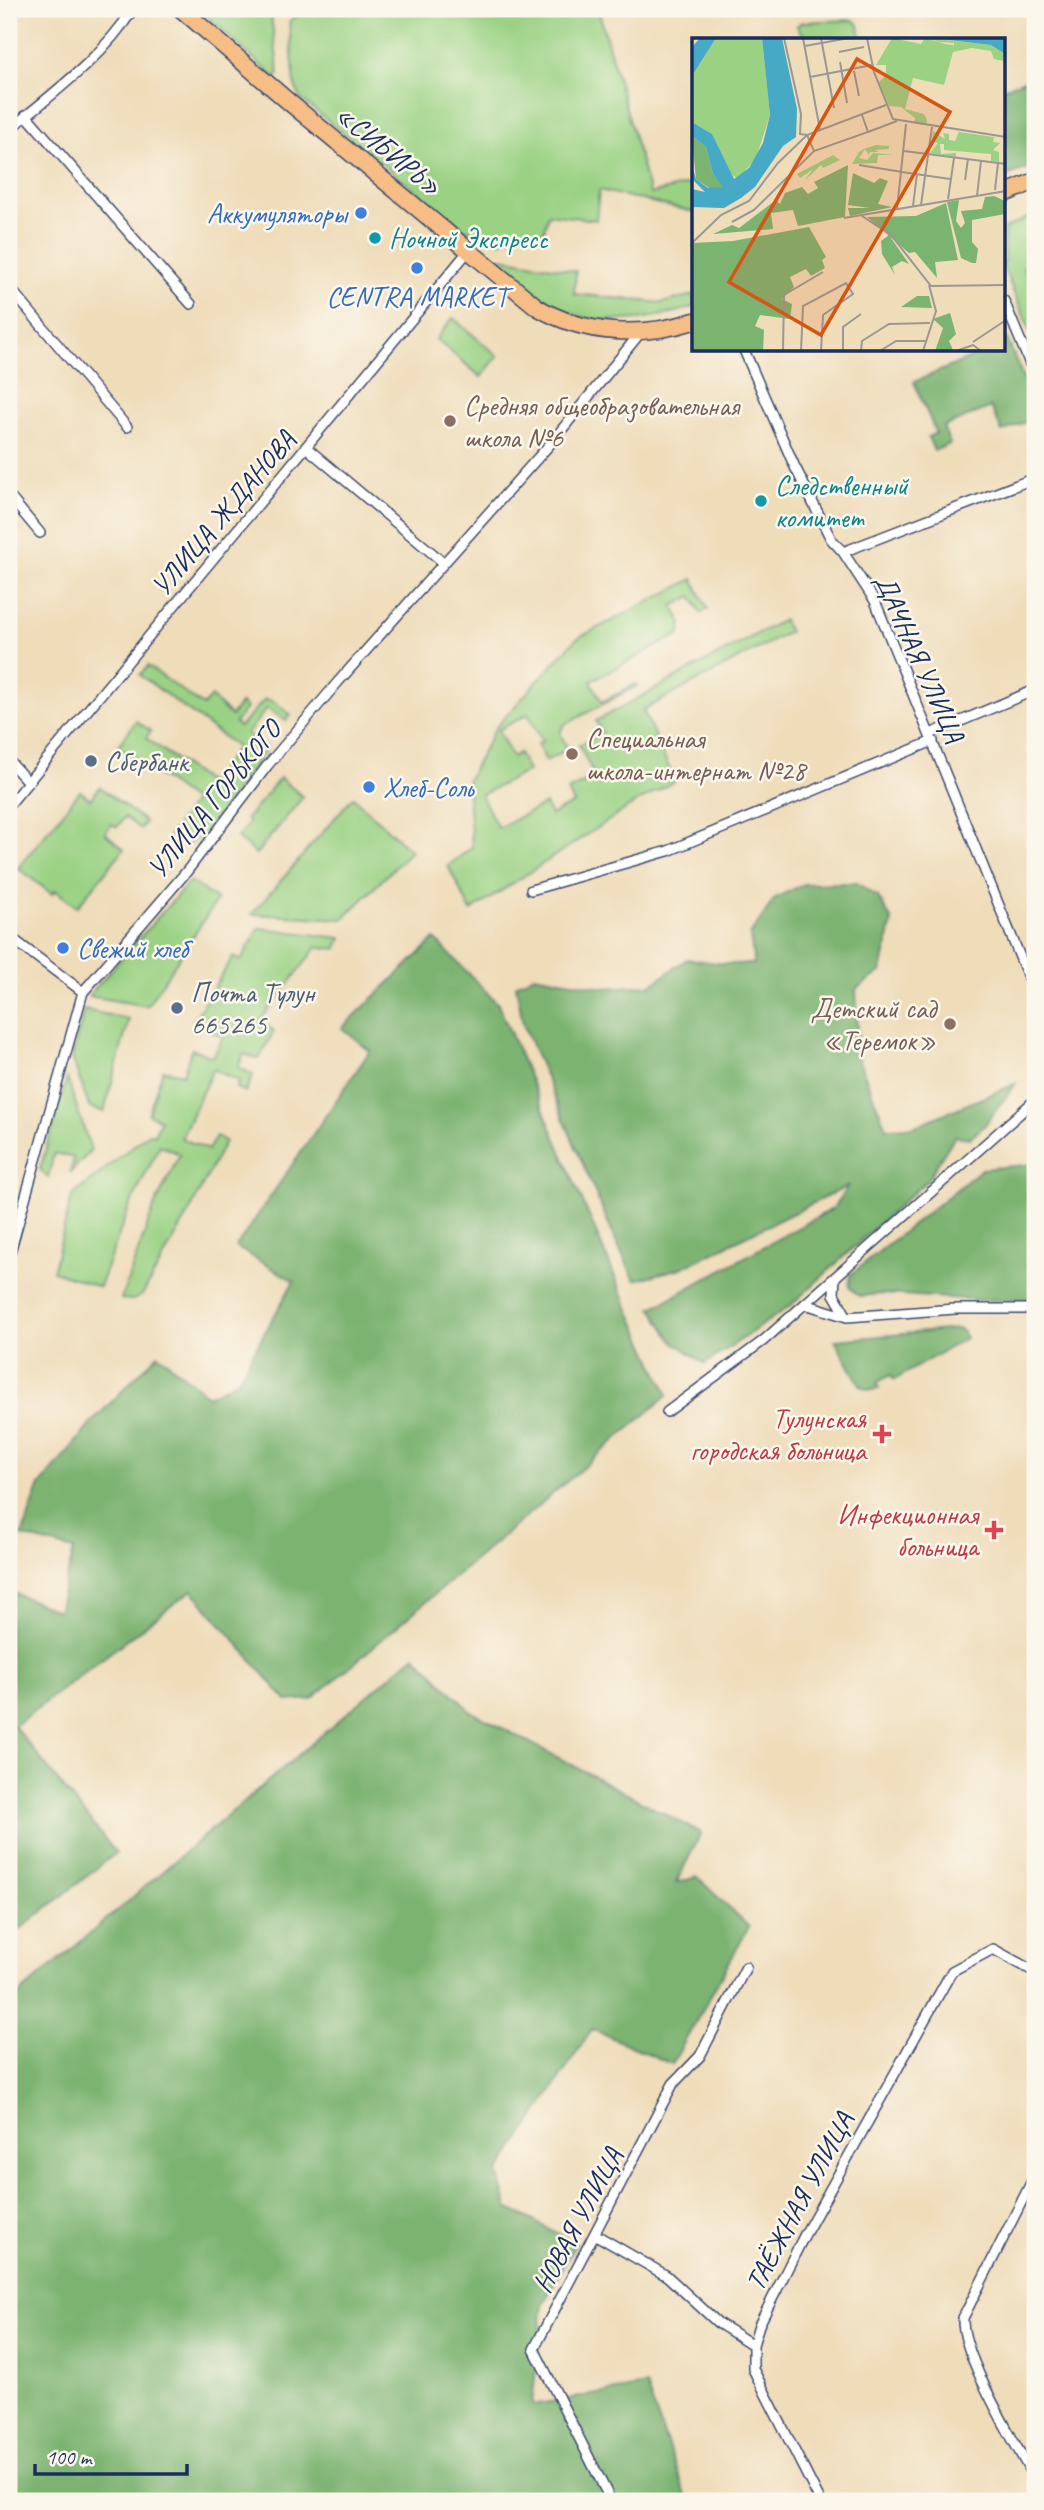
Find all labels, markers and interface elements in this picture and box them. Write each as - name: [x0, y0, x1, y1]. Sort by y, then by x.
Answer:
- inset map: [692, 38, 1006, 352]
- street label: «СИБИРЬ»: [329, 97, 449, 203]
- place label: Аккумуляторы: [207, 196, 349, 231]
- marker: Аккумуляторы: [353, 205, 369, 221]
- place label: Ночной Экспресс: [389, 221, 549, 256]
- marker: Ночной Экспресс: [367, 230, 383, 246]
- marker: CENTRA MARKET: [409, 260, 425, 276]
- place label: CENTRA MARKET: [327, 279, 515, 314]
- place label: Средняя общеобразовательная школа №6: [464, 388, 741, 455]
- marker: Средняя общеобразовательная школа №6: [442, 413, 458, 429]
- street label: УЛИЦА ЖДАНОВА: [143, 422, 303, 603]
- place label: Следственный комитет: [775, 468, 909, 535]
- marker: Следственный комитет: [753, 493, 769, 509]
- street label: ДАЧНАЯ УЛИЦА: [867, 568, 973, 749]
- street label: УЛИЦА ГОРЬКОГО: [140, 711, 290, 885]
- place label: Специальная школа-интернат №28: [586, 721, 808, 788]
- place label: Сбербанк: [105, 744, 191, 779]
- marker: Специальная школа-интернат №28: [564, 746, 580, 762]
- marker: Сбербанк: [83, 753, 99, 769]
- place label: Хлеб-Соль: [383, 770, 476, 805]
- marker: Хлеб-Соль: [361, 779, 377, 795]
- place label: Свежий хлеб: [77, 931, 193, 966]
- marker: Свежий хлеб: [55, 940, 71, 956]
- place label: Почта Тулун 665265: [191, 975, 316, 1042]
- place label: Детский сад «Теремок»: [810, 991, 939, 1058]
- marker: Почта Тулун 665265: [169, 1000, 185, 1016]
- marker: Детский сад «Теремок»: [942, 1016, 958, 1032]
- place label: Тулунская городская больница: [690, 1401, 868, 1468]
- marker: Тулунская городская больница: [872, 1424, 892, 1444]
- place label: Инфекционная больница: [837, 1497, 981, 1564]
- marker: Инфекционная больница: [984, 1520, 1004, 1540]
- street label: ТАЁЖНАЯ УЛИЦА: [737, 2105, 861, 2296]
- street label: НОВАЯ УЛИЦА: [524, 2141, 630, 2299]
- scale bar: [35, 2433, 187, 2477]
- text: 100 m: [46, 2444, 93, 2470]

